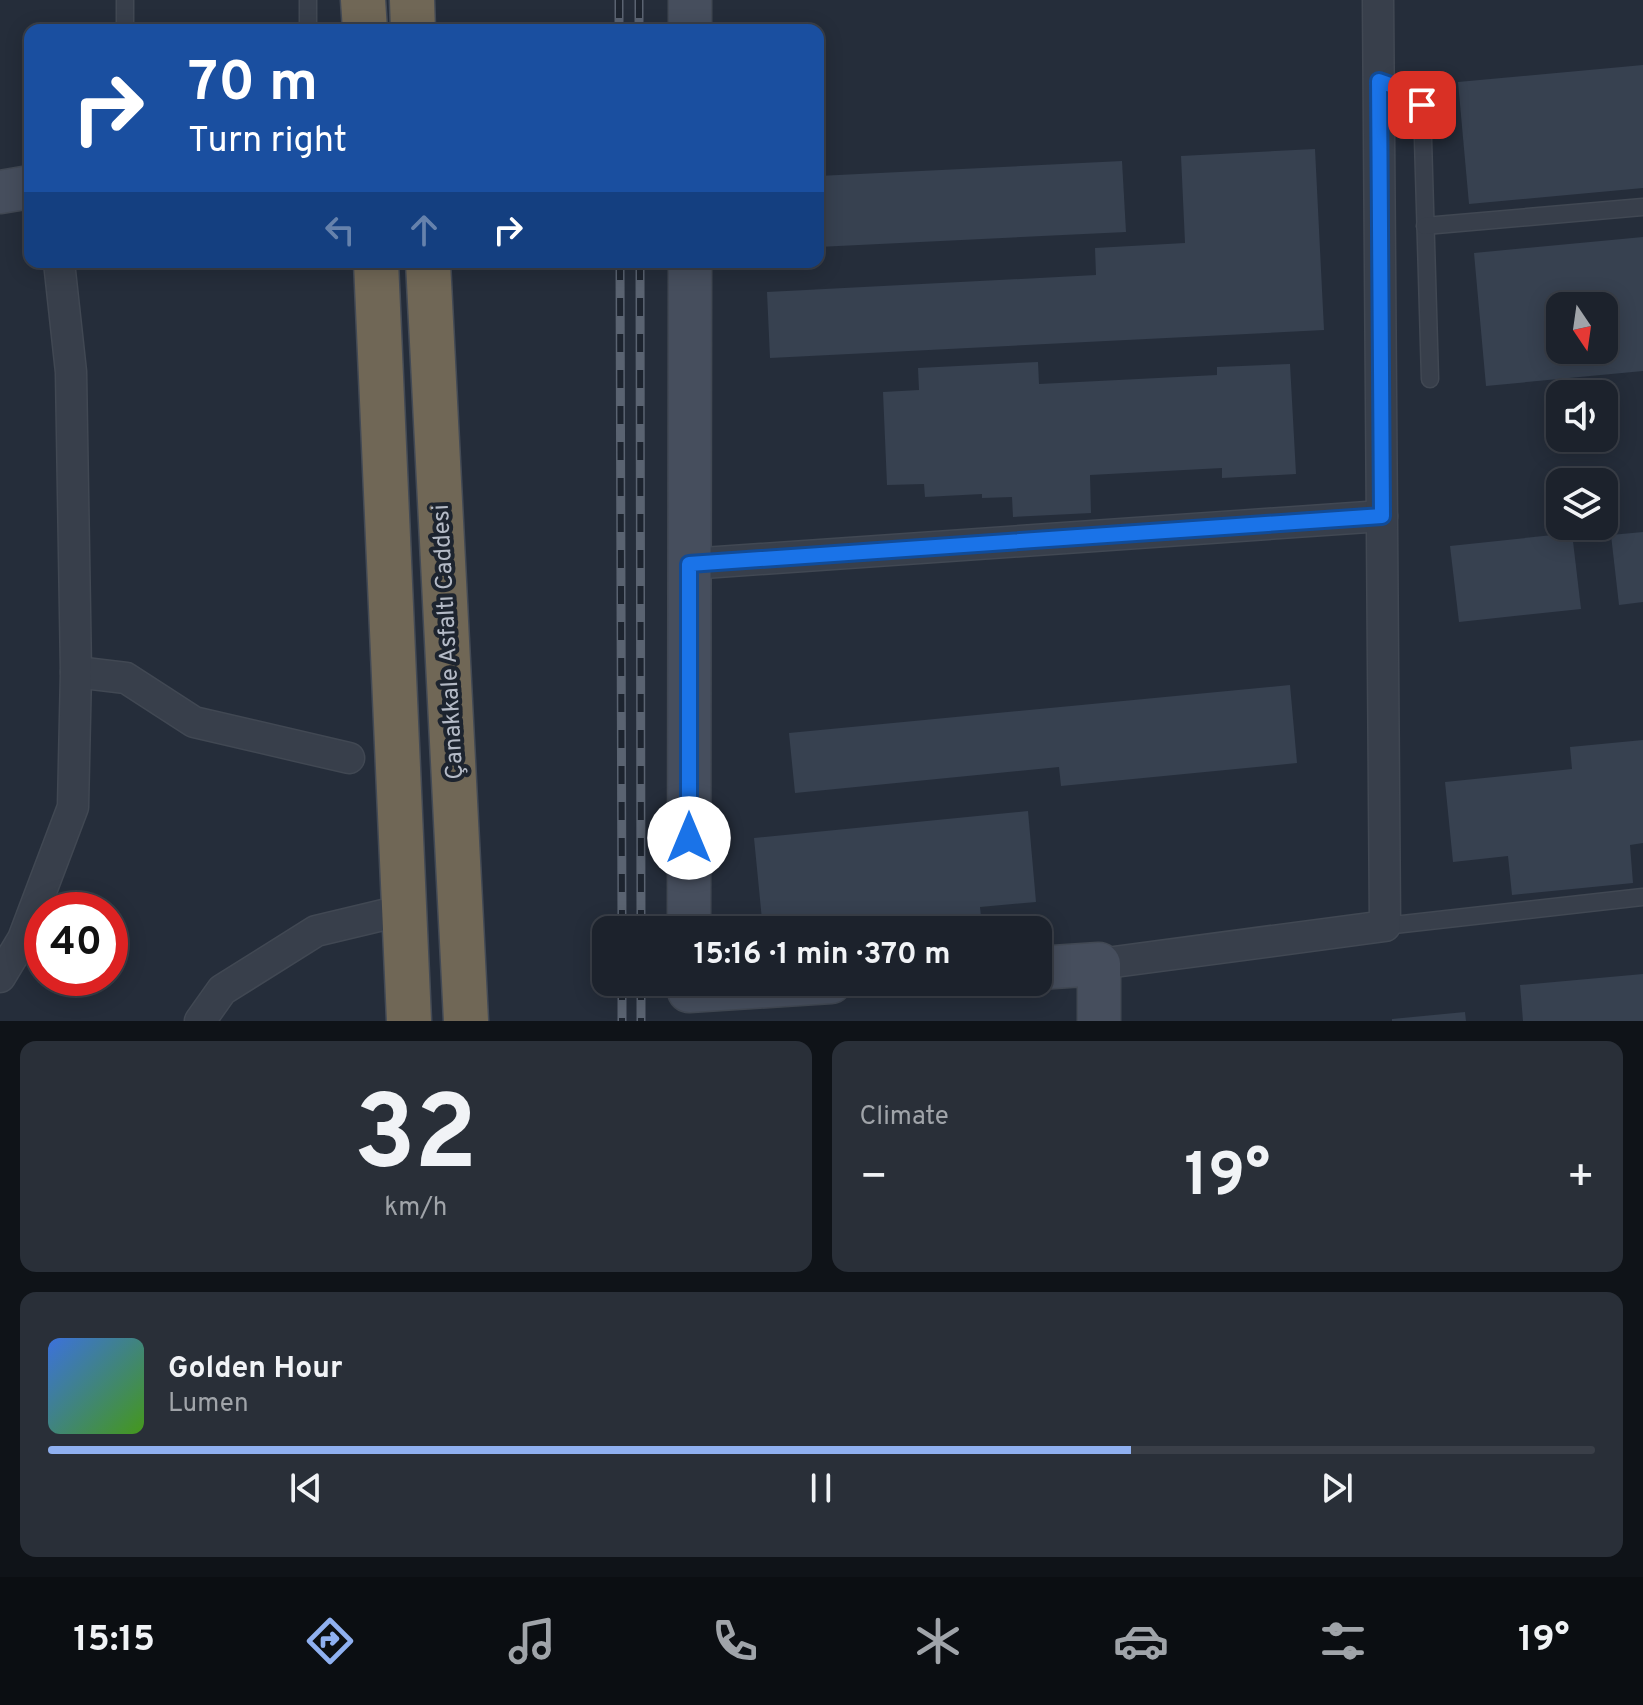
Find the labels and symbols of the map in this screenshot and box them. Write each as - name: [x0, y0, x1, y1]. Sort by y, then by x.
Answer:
- pin: [1388, 71, 1456, 139]
- north arrow: [1546, 292, 1618, 364]
- street label: Çanakkale Asfaltı Caddesi: [427, 504, 471, 780]
- position arrow: [647, 796, 731, 880]
- speed limit sign: 40: [24, 892, 128, 996]

